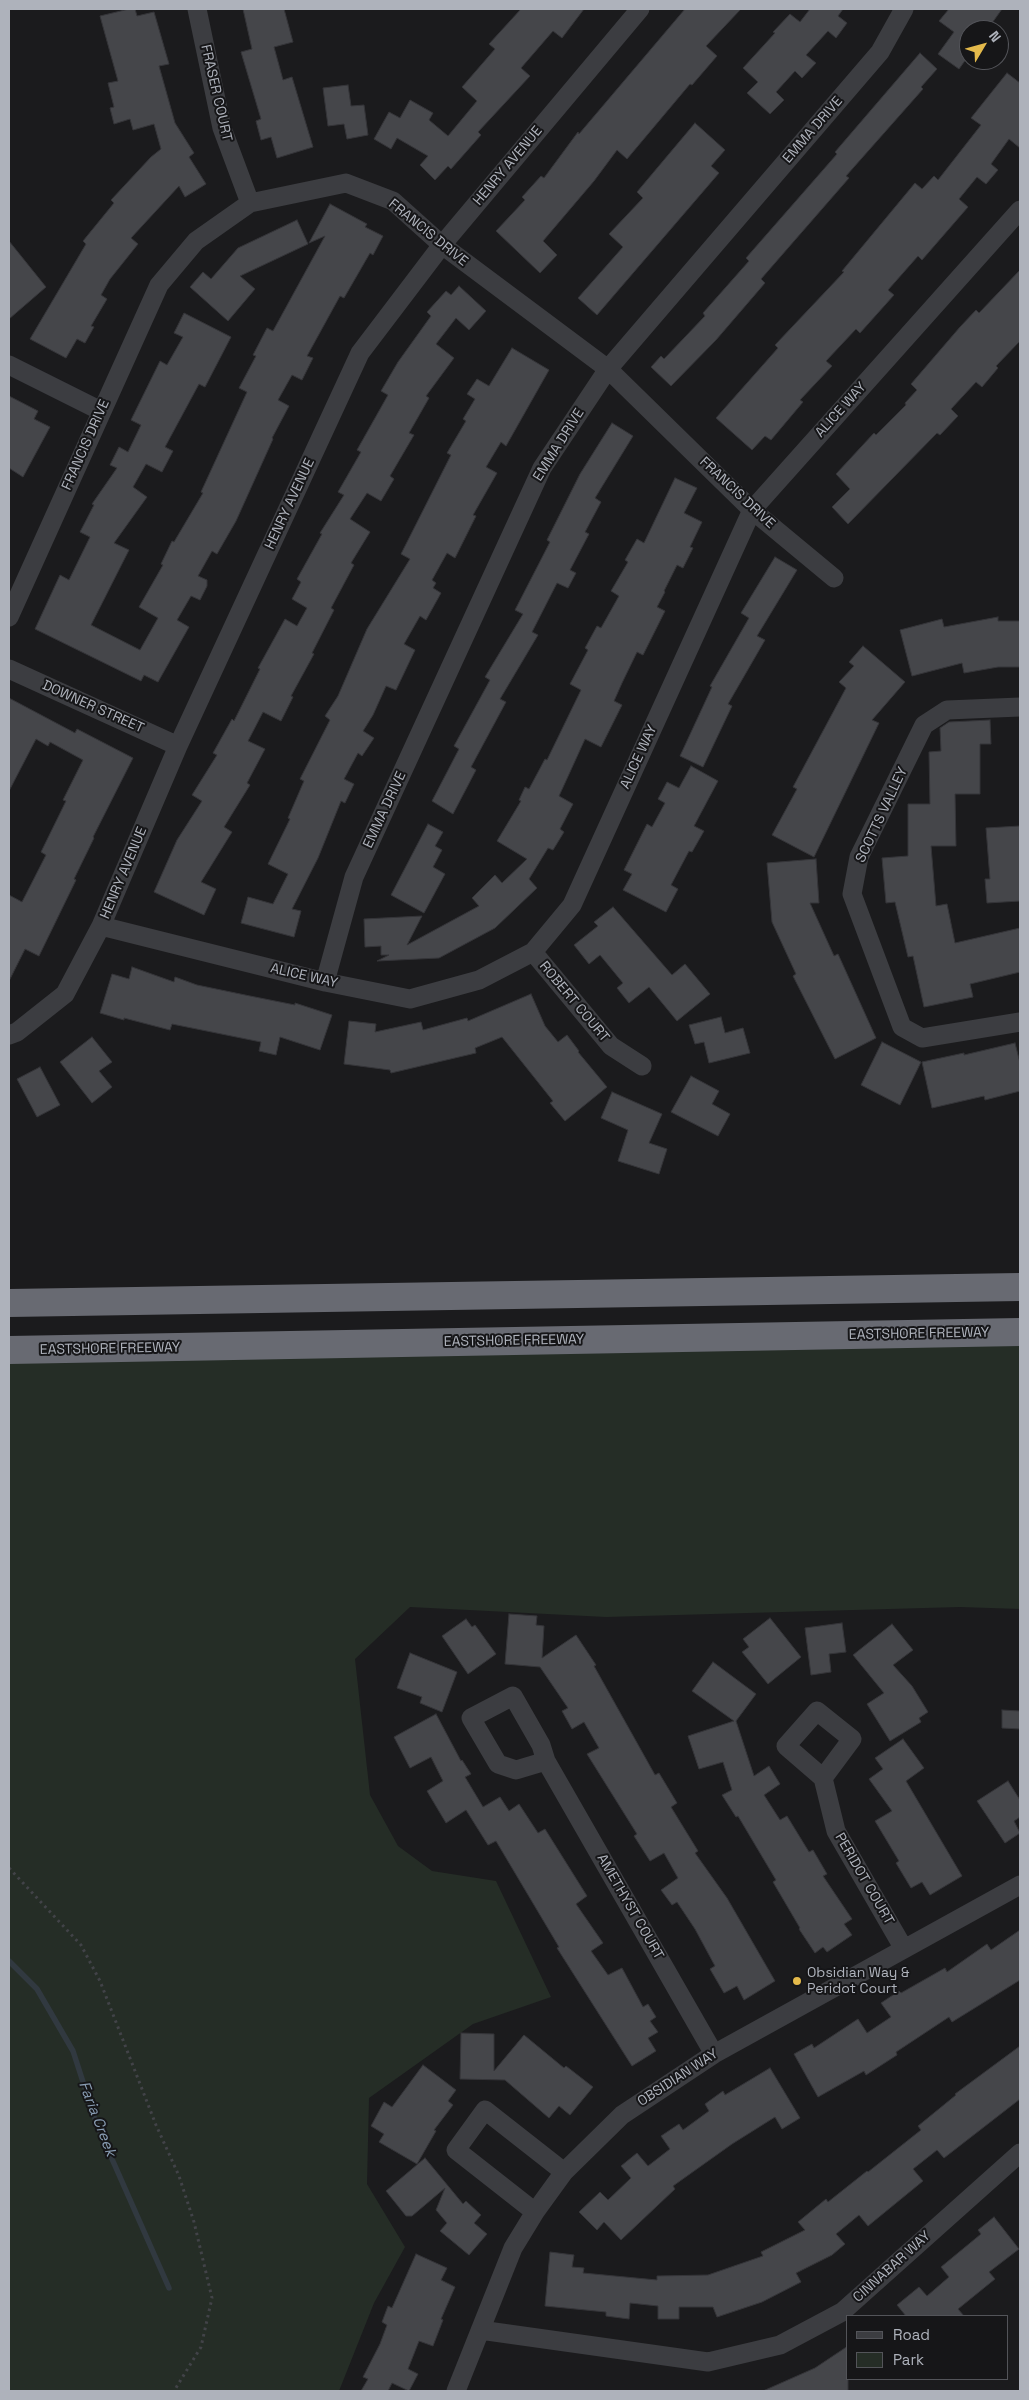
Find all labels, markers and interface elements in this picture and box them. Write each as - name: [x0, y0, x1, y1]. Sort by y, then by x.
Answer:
- north arrow: [959, 20, 1009, 70]
- text: N: [985, 27, 1005, 46]
- street label: FRASER COURT: [197, 43, 235, 143]
- street label: EMMA DRIVE: [780, 93, 846, 167]
- street label: HENRY AVENUE: [470, 123, 546, 209]
- street label: FRANCIS DRIVE: [385, 196, 471, 270]
- street label: ALICE WAY: [812, 379, 870, 441]
- street label: FRANCIS DRIVE: [59, 397, 113, 493]
- street label: EMMA DRIVE: [530, 406, 588, 484]
- street label: FRANCIS DRIVE: [696, 454, 778, 532]
- street label: HENRY AVENUE: [262, 456, 318, 552]
- street label: DOWNER STREET: [40, 677, 146, 737]
- street label: ALICE WAY: [617, 722, 661, 792]
- street label: SCOTTS VALLEY: [853, 765, 911, 865]
- street label: EMMA DRIVE: [360, 769, 410, 851]
- street label: HENRY AVENUE: [97, 824, 151, 922]
- street label: ROBERT COURT: [535, 958, 613, 1046]
- street label: ALICE WAY: [269, 960, 339, 992]
- street label: EASTSHORE FREEWAY: [849, 1324, 989, 1344]
- street label: EASTSHORE FREEWAY: [444, 1331, 584, 1351]
- street label: EASTSHORE FREEWAY: [40, 1339, 180, 1359]
- street label: PERIDOT COURT: [831, 1830, 897, 1928]
- street label: AMETHYST COURT: [593, 1851, 667, 1963]
- place label: Obsidian Way & Peridot Court: [807, 1965, 909, 1998]
- marker: Obsidian Way & Peridot Court: [791, 1975, 803, 1987]
- street label: OBSIDIAN WAY: [634, 2046, 722, 2110]
- water label: Faria Creek: [74, 2079, 120, 2159]
- street label: CINNABAR WAY: [850, 2228, 934, 2306]
- legend: [846, 2315, 1009, 2380]
- text: Road: [893, 2325, 930, 2344]
- text: Park: [893, 2350, 924, 2369]

